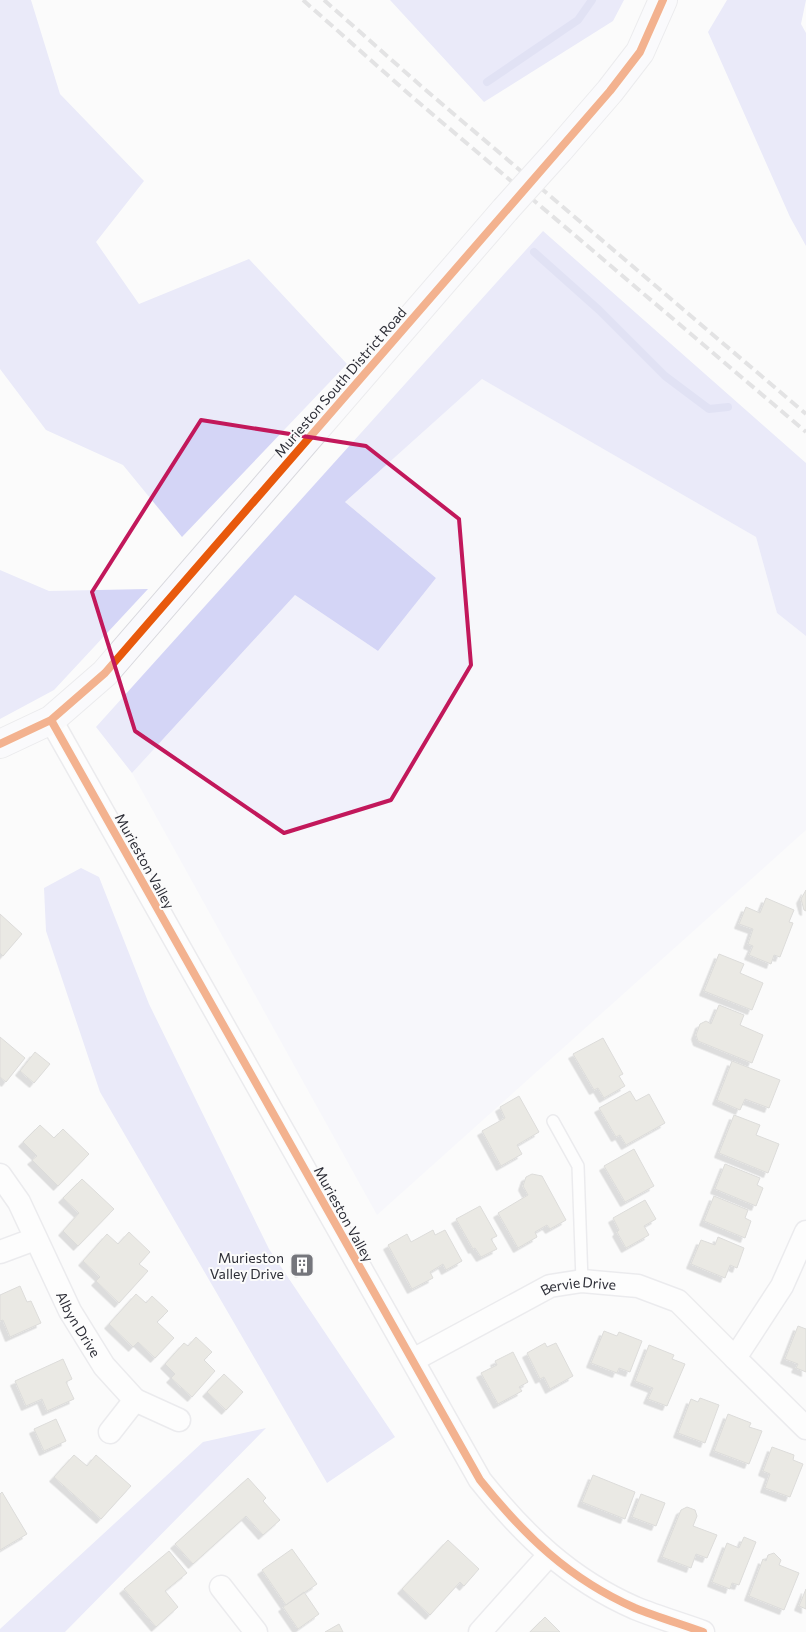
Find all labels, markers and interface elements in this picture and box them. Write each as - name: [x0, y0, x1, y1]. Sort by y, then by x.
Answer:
- street label: Murieston South District Road: [270, 304, 410, 460]
- street label: Murieston Valley: [112, 810, 178, 912]
- street label: Murieston Valley: [311, 1163, 377, 1265]
- place label: Murieston Valley Drive: [210, 1249, 284, 1282]
- building icon: Murieston Valley Drive: [289, 1252, 315, 1278]
- street label: Bervie Drive: [537, 1273, 617, 1298]
- street label: Albyn Drive: [53, 1288, 105, 1360]

